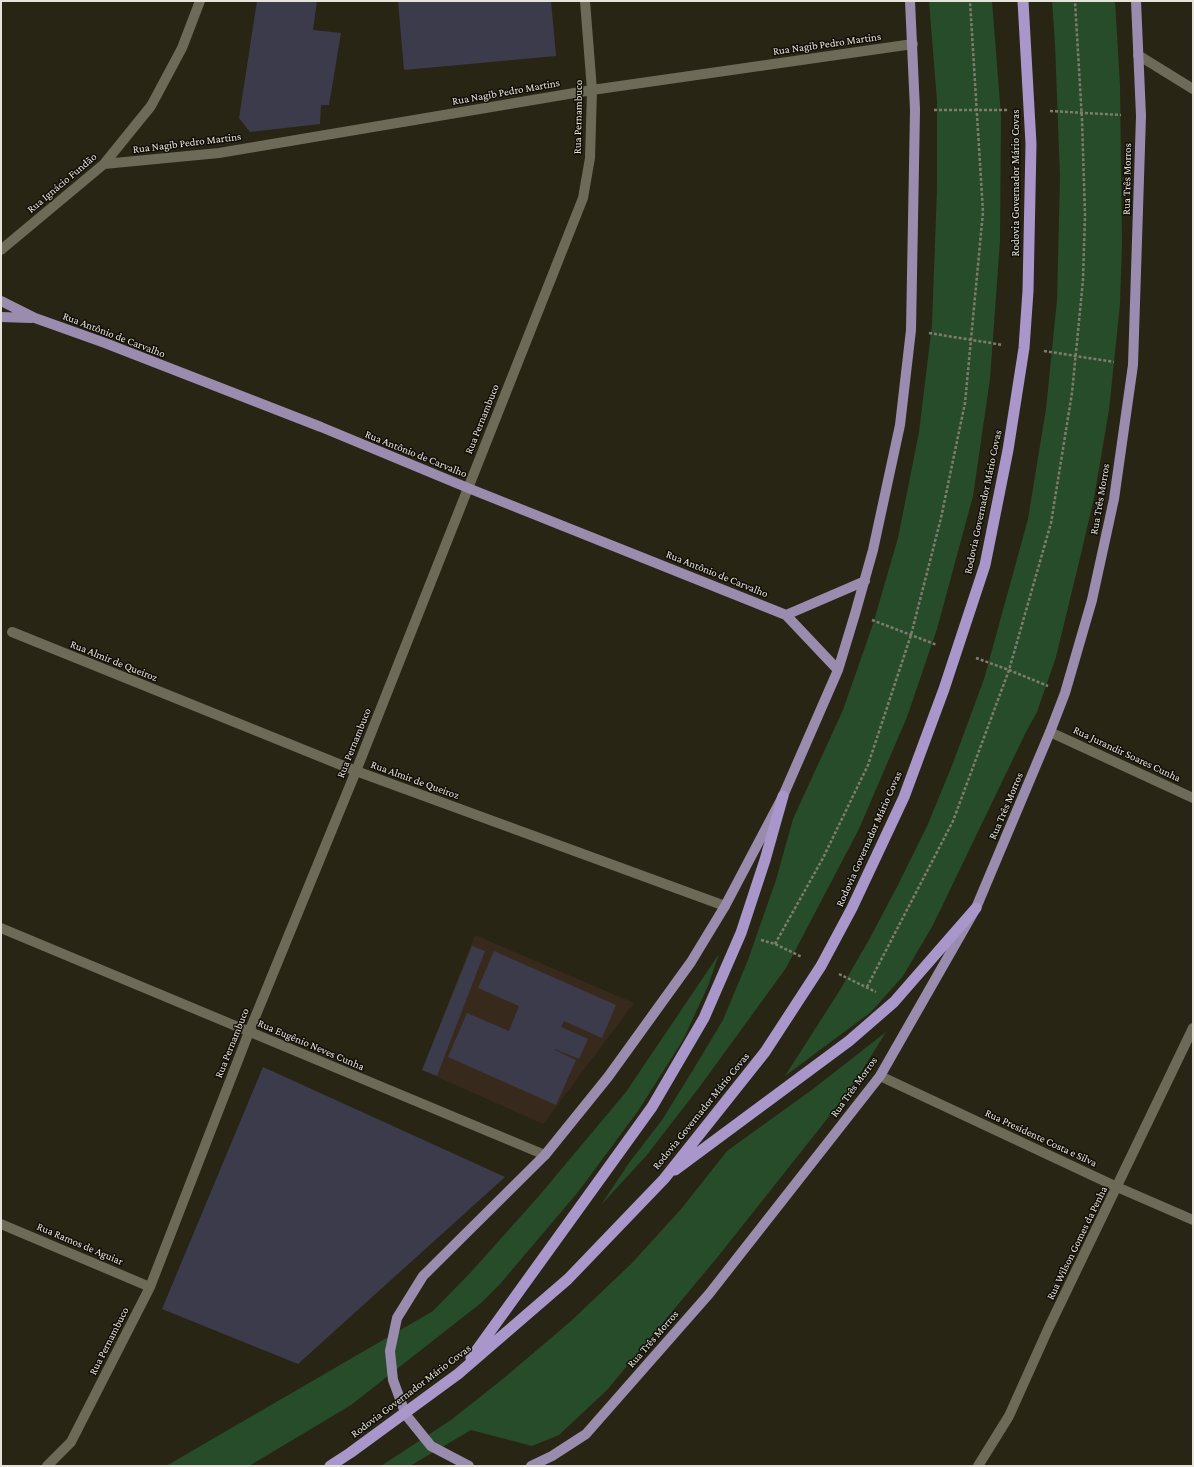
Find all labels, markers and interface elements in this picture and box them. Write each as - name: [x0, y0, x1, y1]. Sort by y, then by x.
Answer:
- street label: Rua Nagib Pedro Martins: [772, 30, 882, 58]
- street label: Rua Nagib Pedro Martins: [451, 76, 561, 108]
- street label: Rua Pernambuco: [571, 80, 585, 154]
- street label: Rodovia Governador Mário Covas: [1009, 110, 1023, 256]
- street label: Rua Nagib Pedro Martins: [132, 130, 242, 156]
- street label: Rua Três Morros: [1120, 143, 1134, 215]
- street label: Rua Ignácio Fundão: [24, 150, 100, 216]
- street label: Rua Antônio de Carvalho: [61, 309, 167, 361]
- street label: Rua Pernambuco: [462, 382, 502, 456]
- street label: Rua Antônio de Carvalho: [363, 427, 469, 481]
- street label: Rodovia Governador Mário Covas: [961, 429, 1005, 575]
- street label: Rua Três Morros: [1087, 463, 1113, 535]
- street label: Rua Antônio de Carvalho: [664, 547, 770, 601]
- street label: Rua Almir de Queiroz: [68, 637, 160, 685]
- street label: Rua Pernambuco: [334, 706, 374, 780]
- street label: Rua Jurandir Soares Cunha: [1071, 723, 1183, 785]
- street label: Rua Almir de Queiroz: [369, 758, 461, 802]
- street label: Rodovia Governador Mário Covas: [833, 769, 905, 909]
- street label: Rua Três Morros: [986, 770, 1026, 842]
- street label: Rua Pernambuco: [212, 1006, 252, 1080]
- street label: Rua Eugênio Neves Cunha: [256, 1017, 366, 1073]
- street label: Rodovia Governador Mário Covas: [650, 1050, 752, 1172]
- street label: Rua Três Morros: [828, 1054, 880, 1120]
- street label: Rua Presidente Costa e Silva: [983, 1106, 1099, 1170]
- street label: Rua Wilson Gomes da Penha: [1044, 1184, 1110, 1302]
- street label: Rua Ramos de Aguiar: [35, 1220, 125, 1268]
- street label: Rua Pernambuco: [86, 1305, 132, 1377]
- street label: Rua Três Morros: [624, 1308, 682, 1370]
- street label: Rodovia Governador Mário Covas: [348, 1342, 474, 1440]

